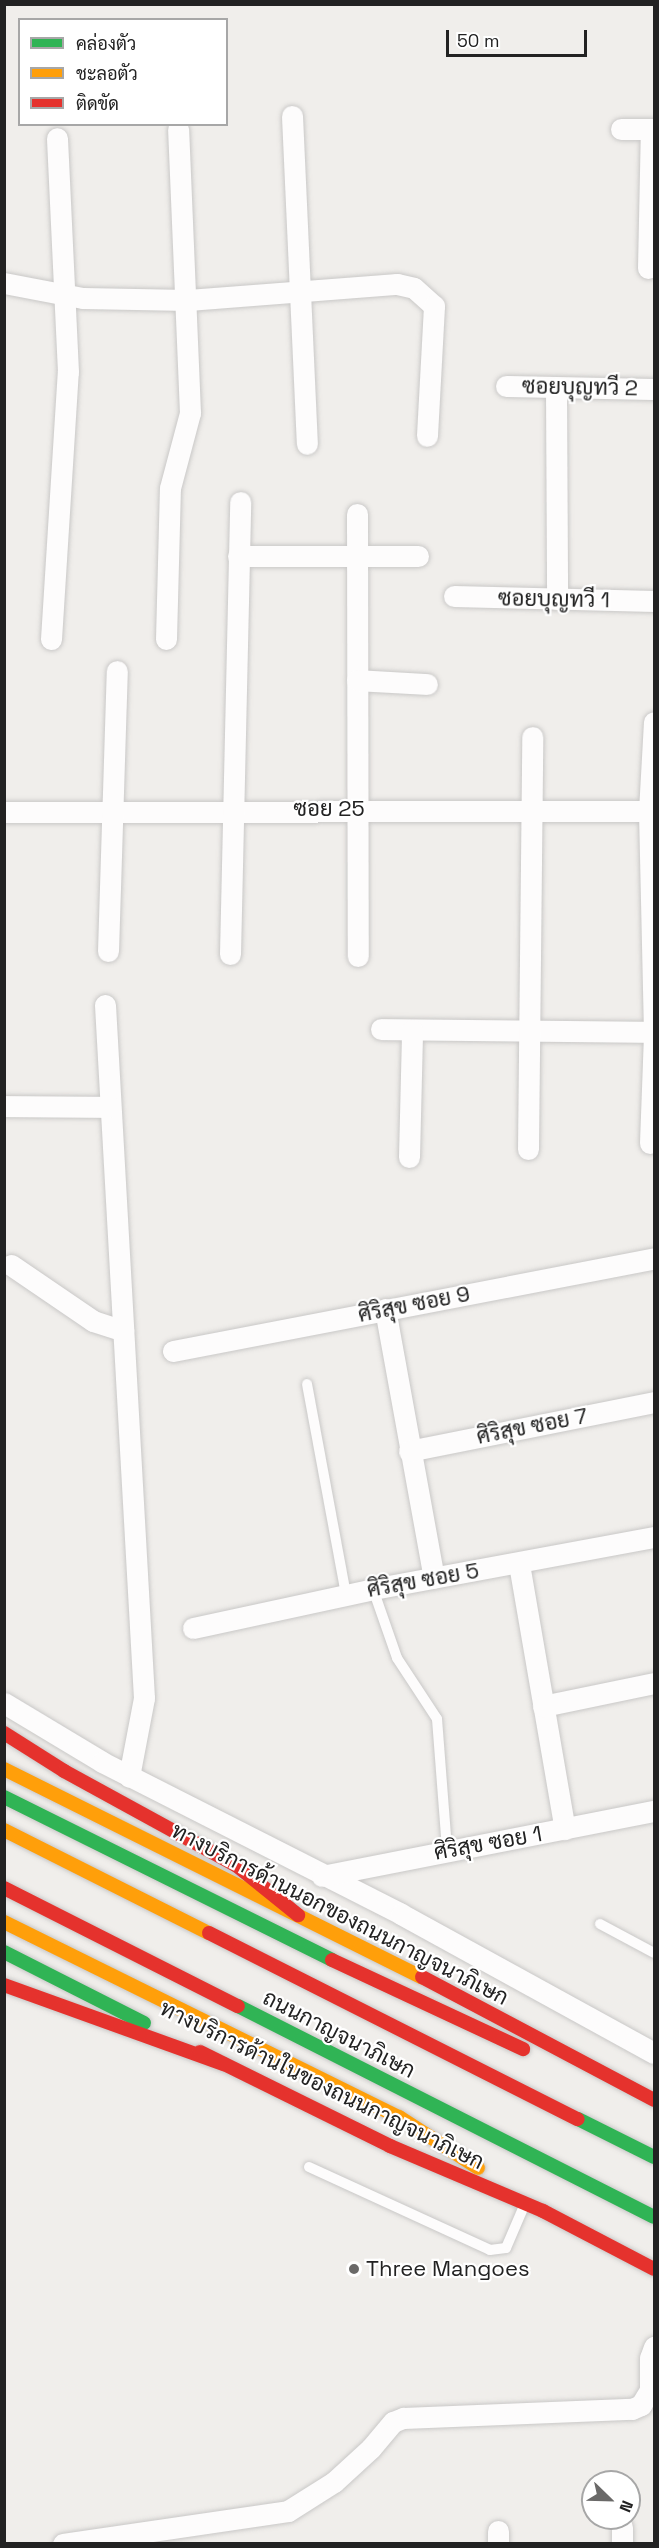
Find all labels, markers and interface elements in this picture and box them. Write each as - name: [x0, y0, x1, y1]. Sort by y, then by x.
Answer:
- legend: [18, 18, 228, 126]
- scale bar: [449, 18, 590, 56]
- text: 50 m: [457, 29, 499, 52]
- text: คล่องตัว: [76, 32, 136, 55]
- text: ชะลอตัว: [76, 62, 138, 85]
- text: ติดขัด: [76, 92, 119, 115]
- street label: ซอยบุญทวี 2: [522, 373, 638, 401]
- street label: ซอยบุญทวี 1: [498, 585, 610, 613]
- street label: ซอย 25: [293, 796, 365, 822]
- street label: ศิริสุข ซอย 9: [356, 1280, 472, 1328]
- street label: ศิริสุข ซอย 7: [474, 1402, 590, 1450]
- street label: ศิริสุข ซอย 5: [365, 1557, 481, 1603]
- street label: ทางบริการด้านนอกของถนนกาญจนาภิเษก: [167, 1817, 513, 2011]
- street label: ศิริสุข ซอย 1: [432, 1821, 544, 1865]
- street label: ถนนกาญจนาภิเษก: [258, 1984, 420, 2084]
- street label: ทางบริการด้านในของถนนกาญจนาภิเษก: [156, 1995, 488, 2175]
- place label: Three Mangoes: [366, 2256, 530, 2282]
- marker: Three Mangoes: [347, 2262, 361, 2276]
- north arrow: [581, 2470, 641, 2530]
- text: N: [614, 2497, 638, 2515]

